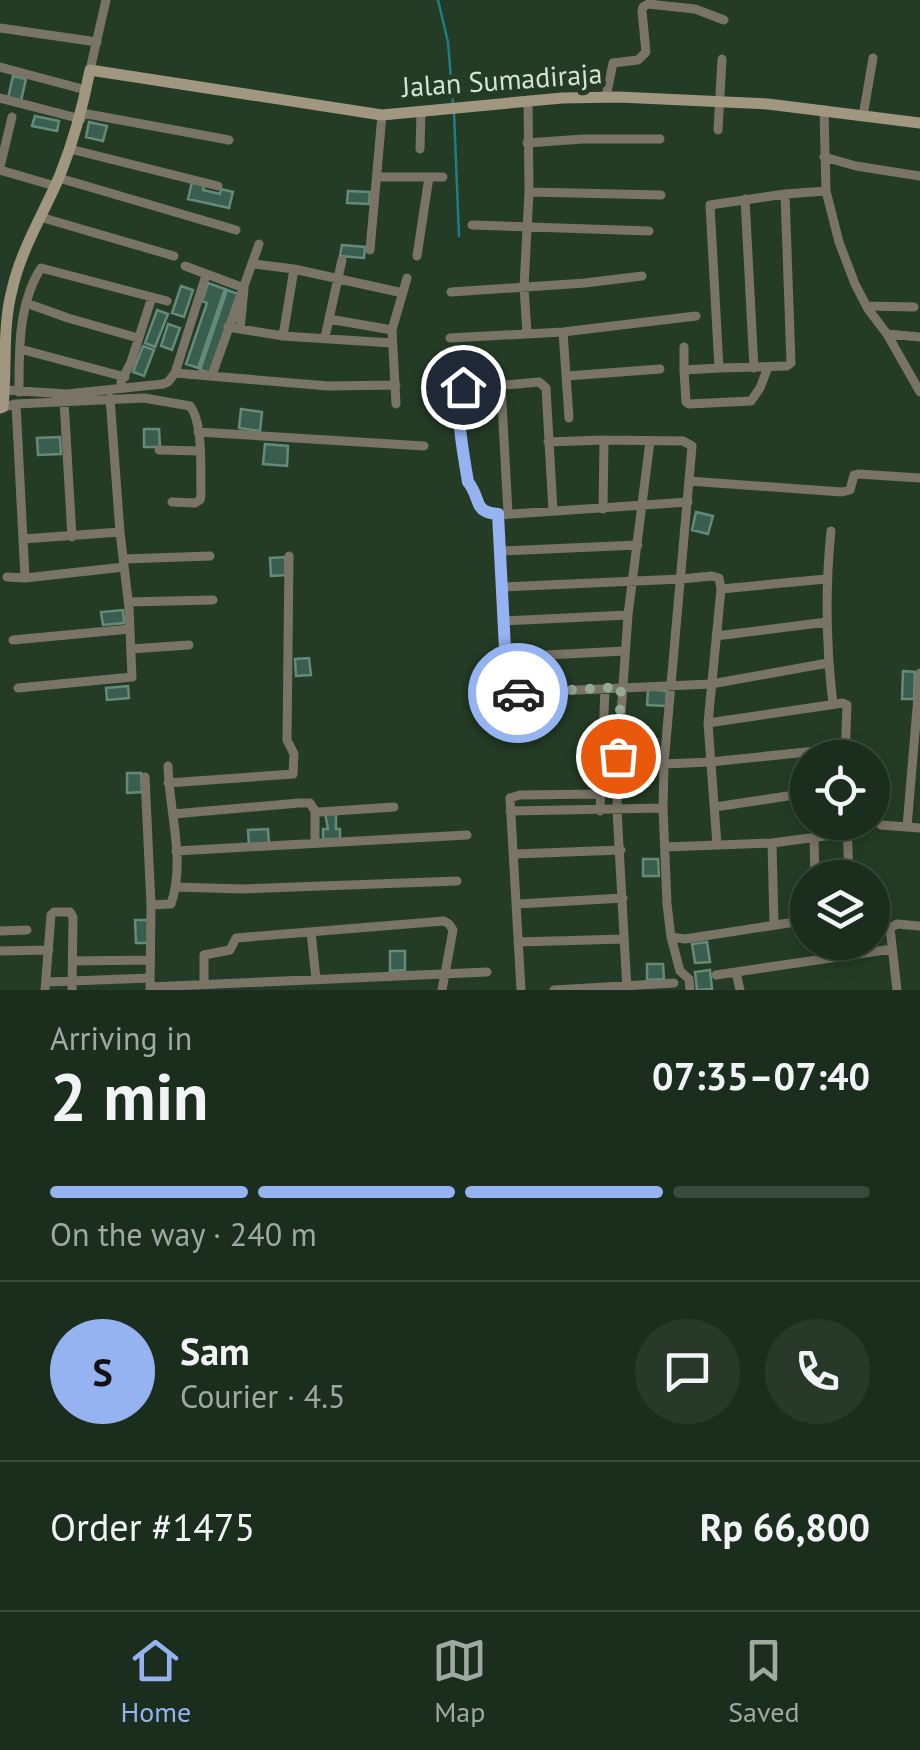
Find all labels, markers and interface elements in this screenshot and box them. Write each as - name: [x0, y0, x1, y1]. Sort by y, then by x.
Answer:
- street label: Jalan Sumadiraja: [400, 54, 603, 105]
- pin: [421, 345, 506, 430]
- icon: home: [436, 360, 491, 415]
- courier: [468, 643, 568, 743]
- icon: car: [491, 666, 546, 721]
- pin: [576, 714, 661, 799]
- icon: bag: [591, 729, 646, 784]
- map controls: [790, 740, 890, 960]
- button: locate: [790, 740, 890, 840]
- button: layers: [790, 860, 890, 960]
- text: Arriving in: [50, 1017, 192, 1059]
- text: 07:35–07:40: [652, 1051, 870, 1100]
- text: 2 min: [50, 1054, 209, 1138]
- text: On the way · 240 m: [50, 1213, 317, 1255]
- button: chat: [635, 1319, 740, 1424]
- button: phone: [765, 1319, 870, 1424]
- text: Sam: [180, 1326, 250, 1375]
- text: S: [92, 1347, 113, 1396]
- text: Courier · 4.5: [180, 1375, 346, 1417]
- text: Order #1475: [50, 1502, 255, 1551]
- text: Rp 66,800: [700, 1502, 870, 1551]
- tab: Home: [120, 1633, 191, 1730]
- tab: Map: [432, 1633, 487, 1730]
- tab: Saved: [728, 1633, 799, 1730]

